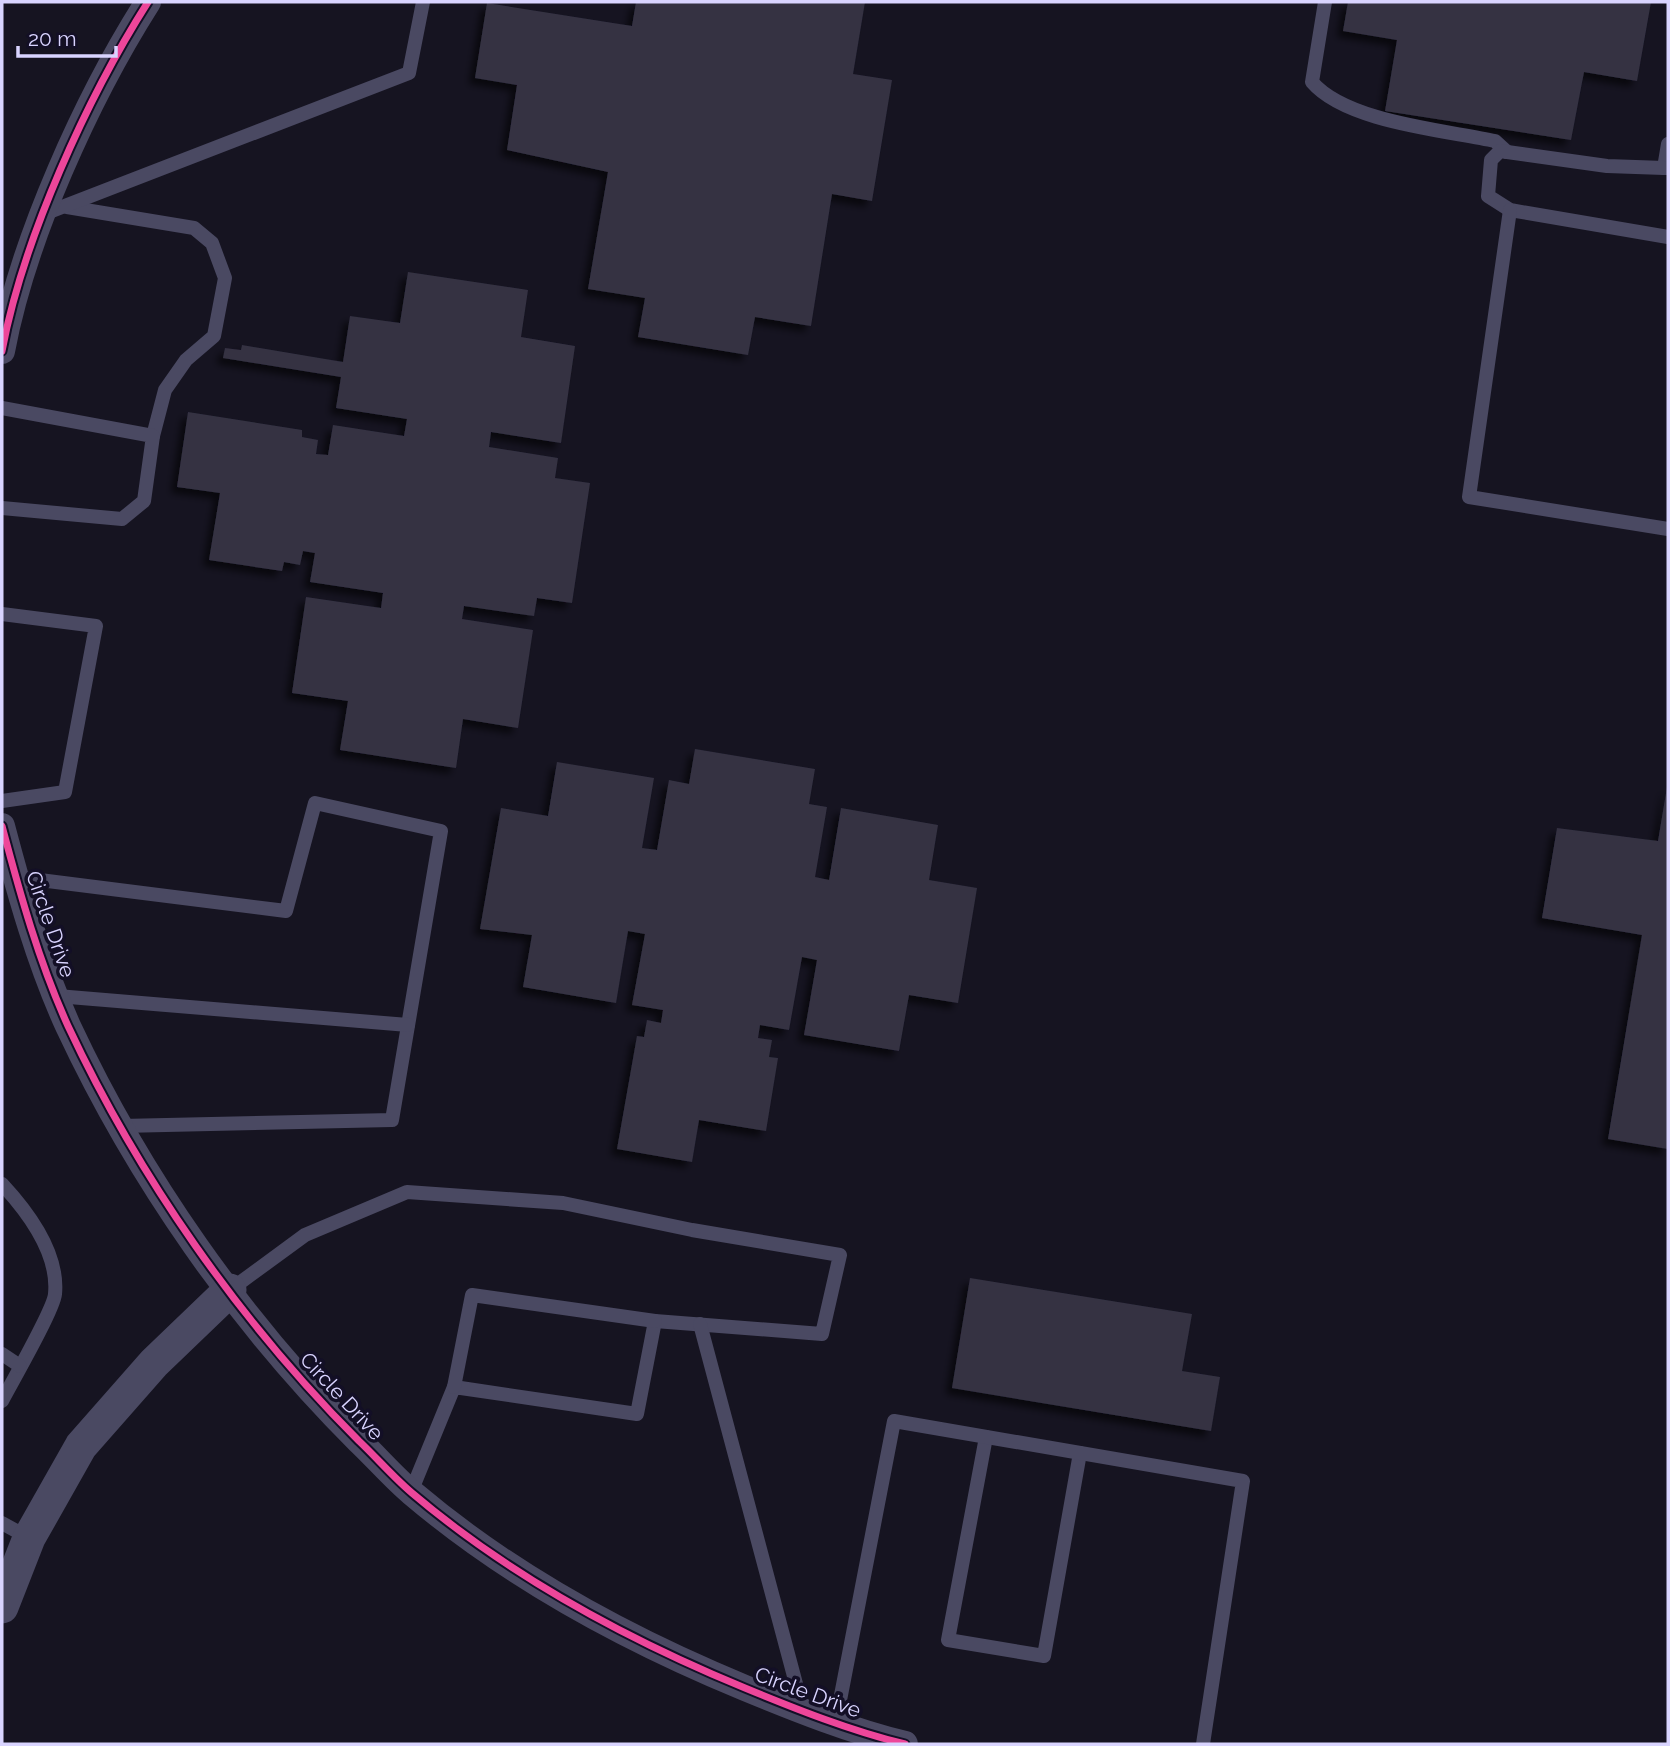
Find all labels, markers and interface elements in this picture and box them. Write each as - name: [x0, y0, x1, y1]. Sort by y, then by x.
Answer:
- scale bar: [18, 14, 116, 58]
- text: 20 m: [28, 26, 76, 51]
- street label: Circle Drive: [21, 867, 81, 981]
- street label: Circle Drive: [295, 1347, 389, 1445]
- street label: Circle Drive: [752, 1661, 864, 1723]

